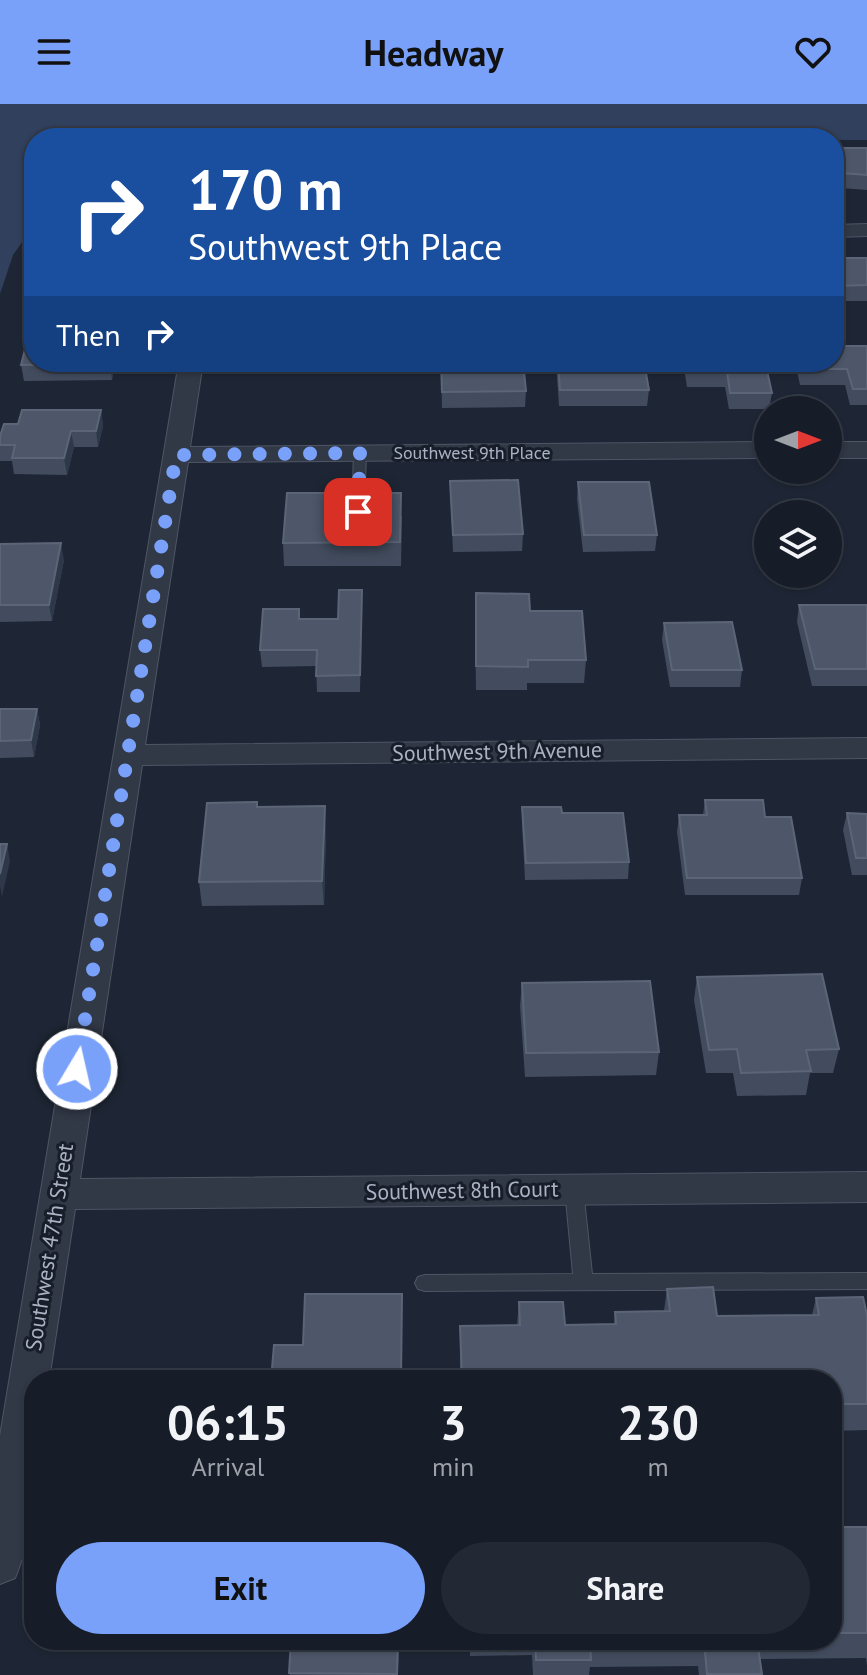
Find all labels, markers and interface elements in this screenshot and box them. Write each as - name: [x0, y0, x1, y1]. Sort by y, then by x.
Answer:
- text: Headway: [363, 29, 504, 76]
- icon: menu: [32, 30, 76, 74]
- icon: heart: [791, 30, 835, 74]
- text: 170 m: [188, 153, 343, 225]
- icon: right: [56, 160, 160, 264]
- text: Southwest 9th Place: [188, 223, 502, 270]
- icon: right: [137, 312, 181, 356]
- text: Then: [56, 315, 121, 354]
- north arrow: [754, 396, 842, 484]
- map controls: [754, 396, 842, 588]
- street label: Southwest 9th Place: [393, 441, 551, 464]
- pin: [324, 478, 392, 546]
- icon: arrive: [336, 490, 380, 534]
- button: layers: [754, 500, 842, 588]
- street label: Southwest 9th Avenue: [392, 735, 602, 767]
- position arrow: [35, 1027, 119, 1111]
- street label: Southwest 47th Street: [19, 1141, 79, 1353]
- street label: Southwest 8th Court: [365, 1174, 559, 1206]
- text: 06:15: [167, 1391, 289, 1453]
- text: 3: [439, 1391, 467, 1453]
- text: 230: [617, 1391, 699, 1453]
- text: Arrival: [192, 1450, 264, 1483]
- text: min: [432, 1450, 474, 1483]
- text: m: [648, 1450, 669, 1483]
- button: Exit: [56, 1542, 425, 1634]
- button: Share: [441, 1542, 810, 1634]

